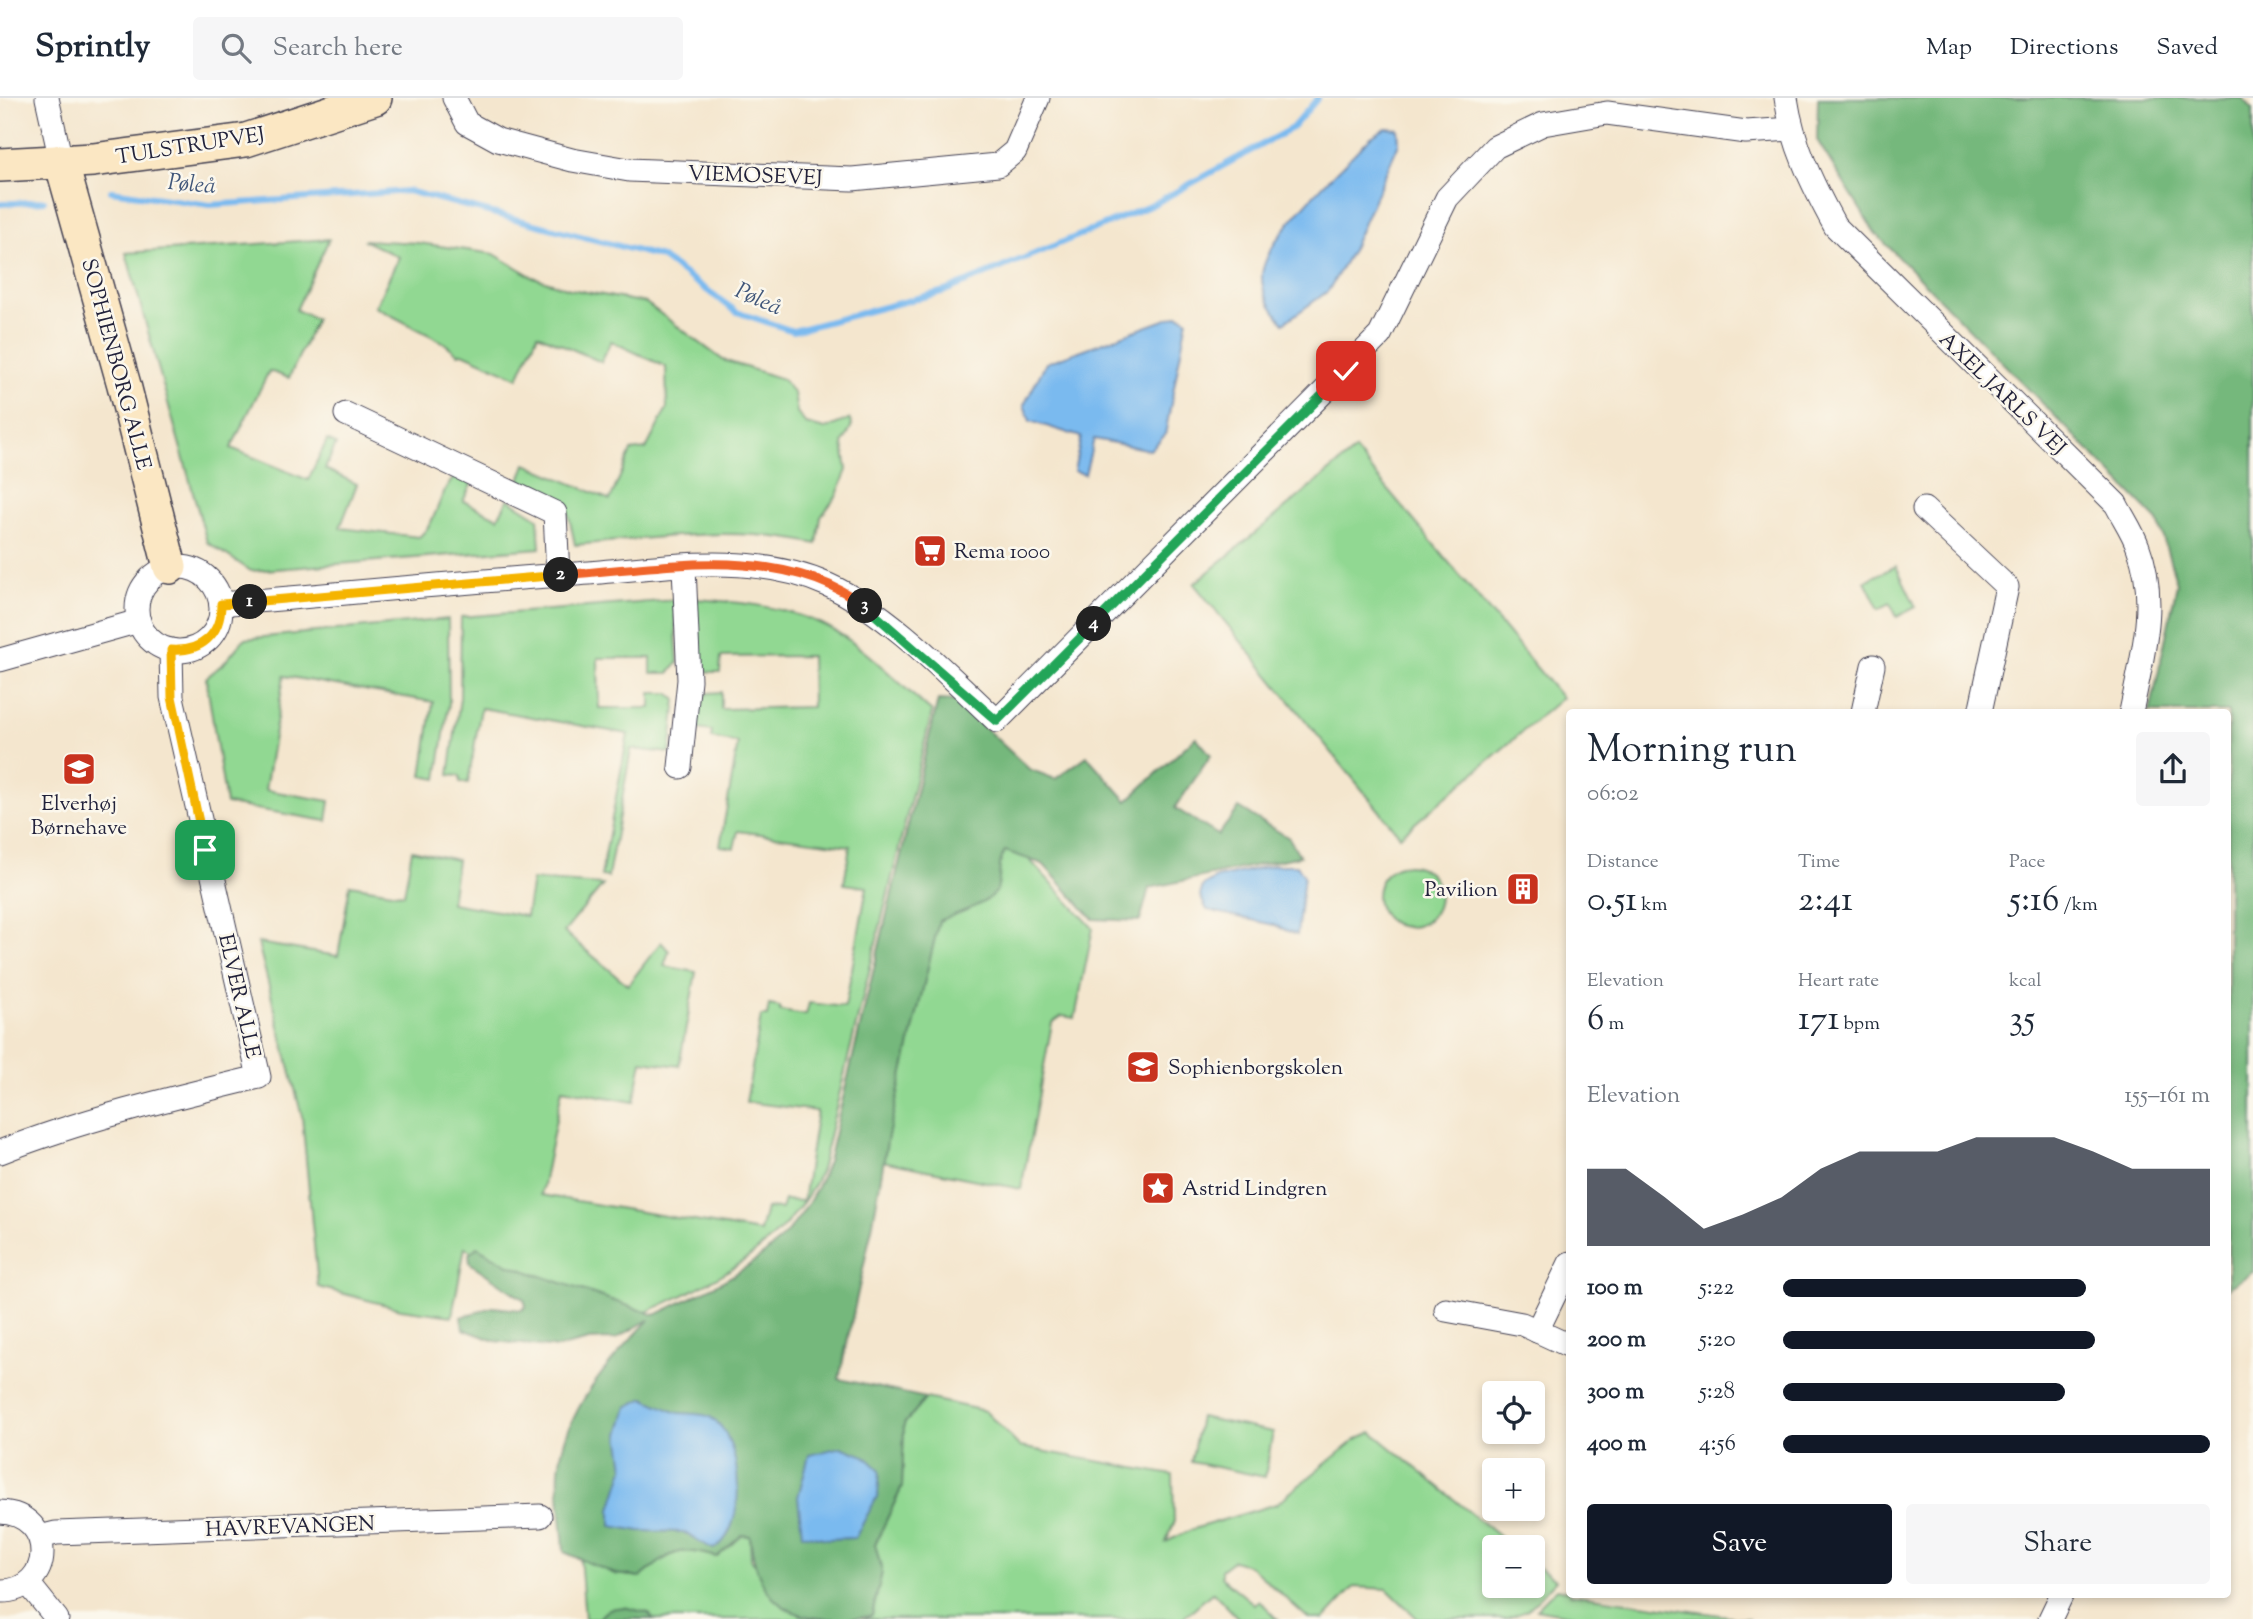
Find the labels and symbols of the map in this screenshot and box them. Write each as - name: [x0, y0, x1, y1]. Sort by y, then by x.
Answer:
- street label: TULSTRUPVEJ: [114, 120, 267, 174]
- street label: VIEMOSEVEJ: [687, 160, 823, 194]
- water label: Pøleå: [166, 167, 217, 204]
- street label: SOPHIENBORG ALLE: [72, 256, 158, 474]
- water label: Pøleå: [729, 275, 787, 325]
- street label: AXEL JARLS VEJ: [1931, 326, 2072, 463]
- pin: [1316, 341, 1376, 401]
- supermarket icon: Rema 1000: [911, 532, 949, 570]
- place label: Rema 1000: [954, 538, 1050, 568]
- pin: 2: [544, 558, 578, 592]
- pin: 1: [232, 584, 268, 620]
- pin: 3: [848, 588, 882, 624]
- pin: 4: [1076, 606, 1112, 642]
- school or university icon: Elverhøj Børnehave: [60, 750, 98, 788]
- place label: Elverhøj Børnehave: [31, 790, 127, 844]
- pin: [175, 820, 235, 880]
- building icon: Pavilion: [1504, 870, 1542, 908]
- place label: Pavilion: [1425, 876, 1498, 906]
- street label: ELVER ALLE: [209, 931, 267, 1062]
- school or university icon: Sophienborgskolen: [1124, 1048, 1162, 1086]
- place label: Sophienborgskolen: [1168, 1054, 1343, 1084]
- place icon: Astrid Lindgren: [1139, 1169, 1177, 1207]
- place label: Astrid Lindgren: [1182, 1175, 1327, 1205]
- street label: HAVREVANGEN: [205, 1510, 376, 1546]

